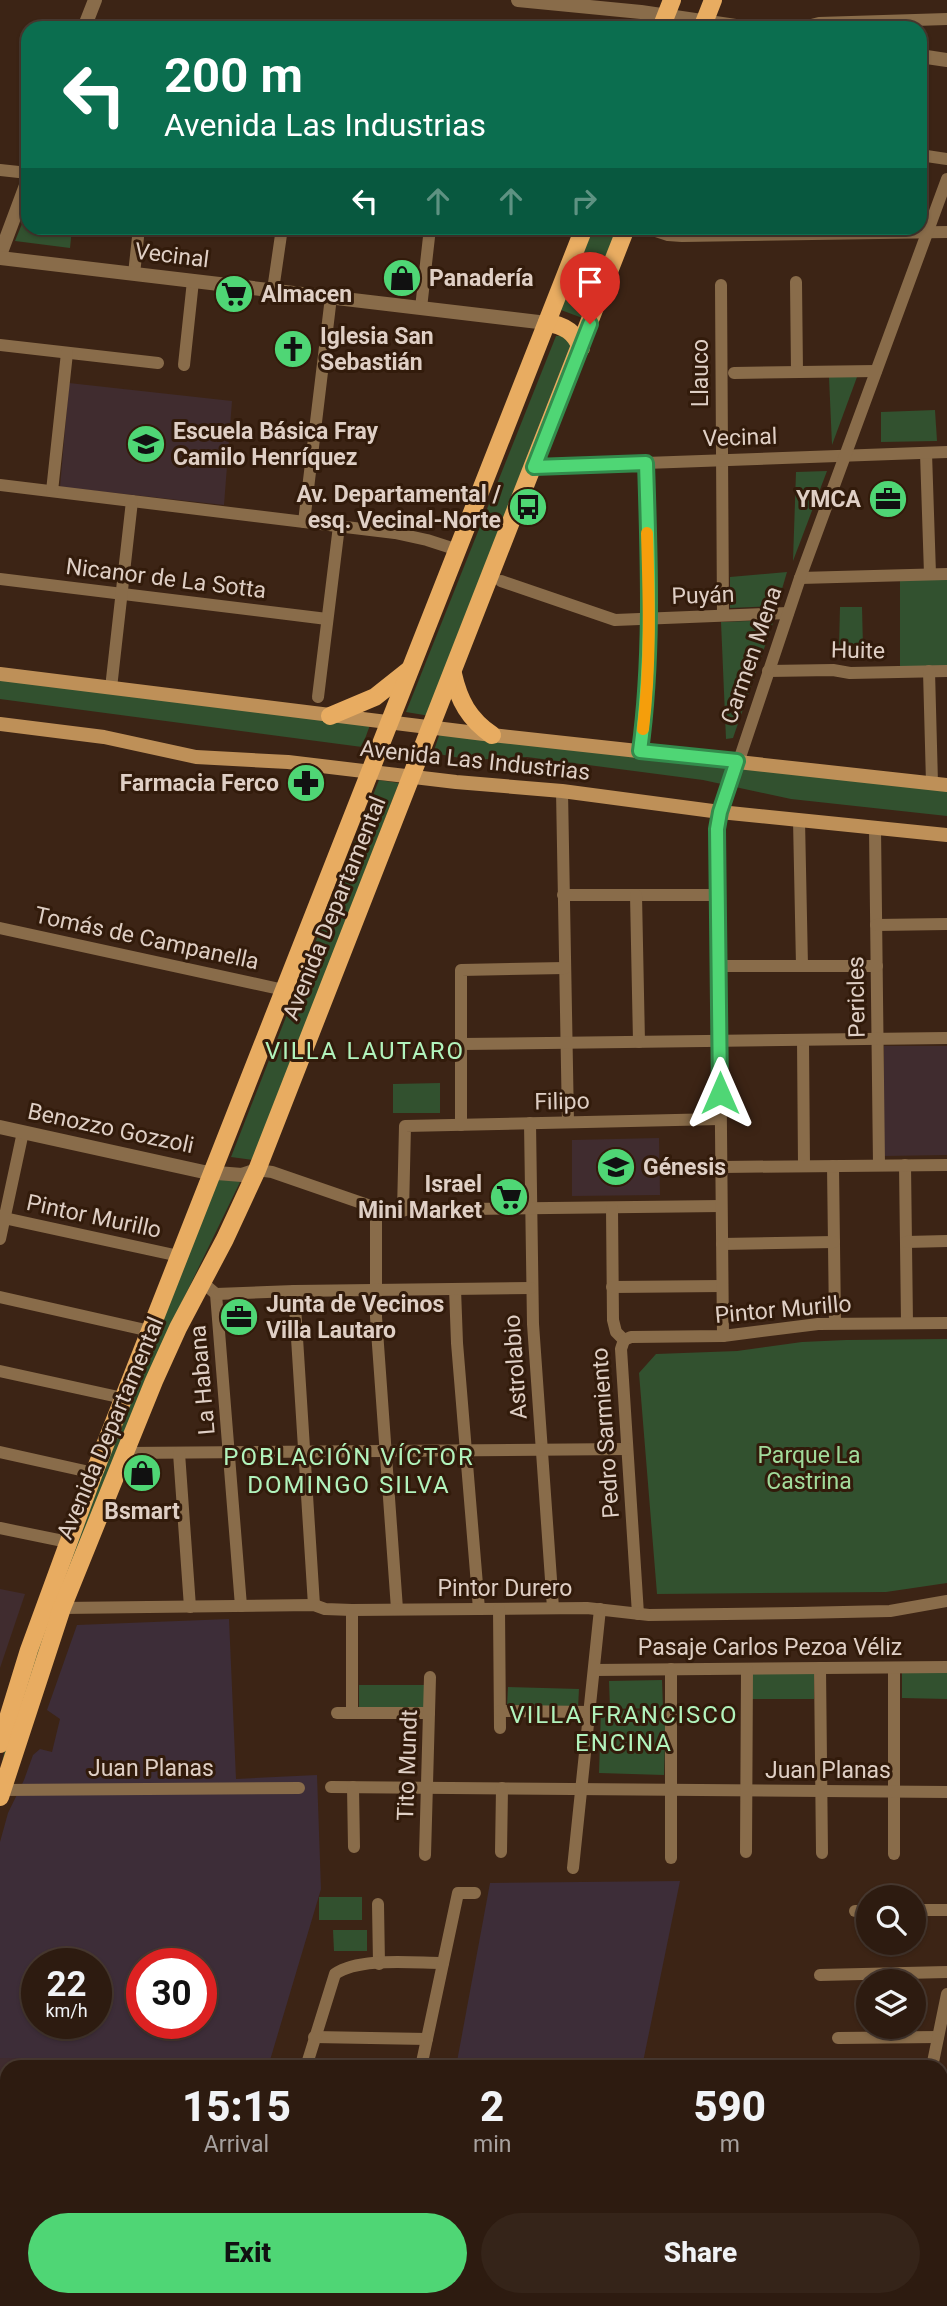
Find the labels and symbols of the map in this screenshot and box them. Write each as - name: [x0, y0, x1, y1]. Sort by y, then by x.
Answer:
- street label: Vecinal: [133, 238, 211, 273]
- pin: [560, 252, 620, 324]
- shop icon: Panadería: [381, 257, 423, 299]
- place label: Panadería: [429, 265, 534, 292]
- supermarket icon: Almacen: [213, 273, 255, 315]
- place label: Almacen: [261, 281, 352, 308]
- place label: Iglesia San Sebastián: [320, 323, 434, 376]
- church icon: Iglesia San Sebastián: [272, 328, 314, 370]
- street label: Llauco: [687, 339, 714, 407]
- place label: Escuela Básica Fray Camilo Henríquez: [173, 418, 379, 471]
- school or university icon: Escuela Básica Fray Camilo Henríquez: [125, 423, 167, 465]
- street label: Vecinal: [702, 423, 778, 452]
- office icon: YMCA: [867, 478, 909, 520]
- place label: Av. Departamental / esq. Vecinal-Norte: [296, 481, 501, 534]
- bus stop icon: Av. Departamental / esq. Vecinal-Norte: [507, 486, 549, 528]
- place label: YMCA: [796, 486, 862, 513]
- street label: Nicanor de La Sotta: [64, 553, 268, 604]
- street label: Puyán: [671, 581, 735, 610]
- street label: Carmen Mena: [715, 583, 788, 727]
- street label: Huite: [831, 637, 885, 664]
- street label: Avenida Las Industrias: [358, 735, 591, 786]
- pharmacy icon: Farmacia Ferco: [285, 762, 327, 804]
- place label: Farmacia Ferco: [120, 770, 279, 797]
- street label: Avenida Departamental: [277, 792, 392, 1024]
- street label: Tomás de Campanella: [32, 902, 261, 975]
- street label: Pericles: [842, 956, 871, 1038]
- district label: VILLA LAUTARO: [265, 1037, 465, 1065]
- position arrow: [683, 1056, 757, 1130]
- street label: Filipo: [534, 1088, 590, 1115]
- street label: Benozzo Gozzoli: [25, 1098, 196, 1159]
- school or university icon: Génesis: [595, 1146, 637, 1188]
- place label: Génesis: [643, 1154, 726, 1181]
- place label: Israel Mini Market: [358, 1171, 482, 1224]
- supermarket icon: Israel Mini Market: [488, 1176, 530, 1218]
- street label: Pintor Murillo: [24, 1189, 164, 1244]
- street label: Pintor Murillo: [714, 1290, 853, 1329]
- place label: Junta de Vecinos Villa Lautaro: [266, 1291, 444, 1344]
- office icon: Junta de Vecinos Villa Lautaro: [218, 1296, 260, 1338]
- street label: Avenida Departamental: [51, 1313, 170, 1543]
- street label: Astrolabio: [498, 1314, 533, 1420]
- street label: La Habana: [184, 1324, 221, 1436]
- street label: Pedro Sarmiento: [586, 1347, 625, 1519]
- park label: Parque La Castrina: [757, 1442, 861, 1495]
- district label: POBLACIÓN VÍCTOR DOMINGO SILVA: [223, 1443, 475, 1499]
- shop icon: Bsmart: [121, 1452, 163, 1494]
- place label: Bsmart: [104, 1498, 180, 1525]
- street label: Pintor Durero: [438, 1575, 572, 1602]
- street label: Pasaje Carlos Pezoa Véliz: [638, 1634, 902, 1661]
- district label: VILLA FRANCISCO ENCINA: [510, 1701, 738, 1757]
- street label: Tito Mundt: [392, 1709, 423, 1821]
- street label: Juan Planas: [88, 1755, 214, 1782]
- street label: Juan Planas: [765, 1757, 891, 1784]
- speed limit sign: 30: [126, 1948, 217, 2039]

